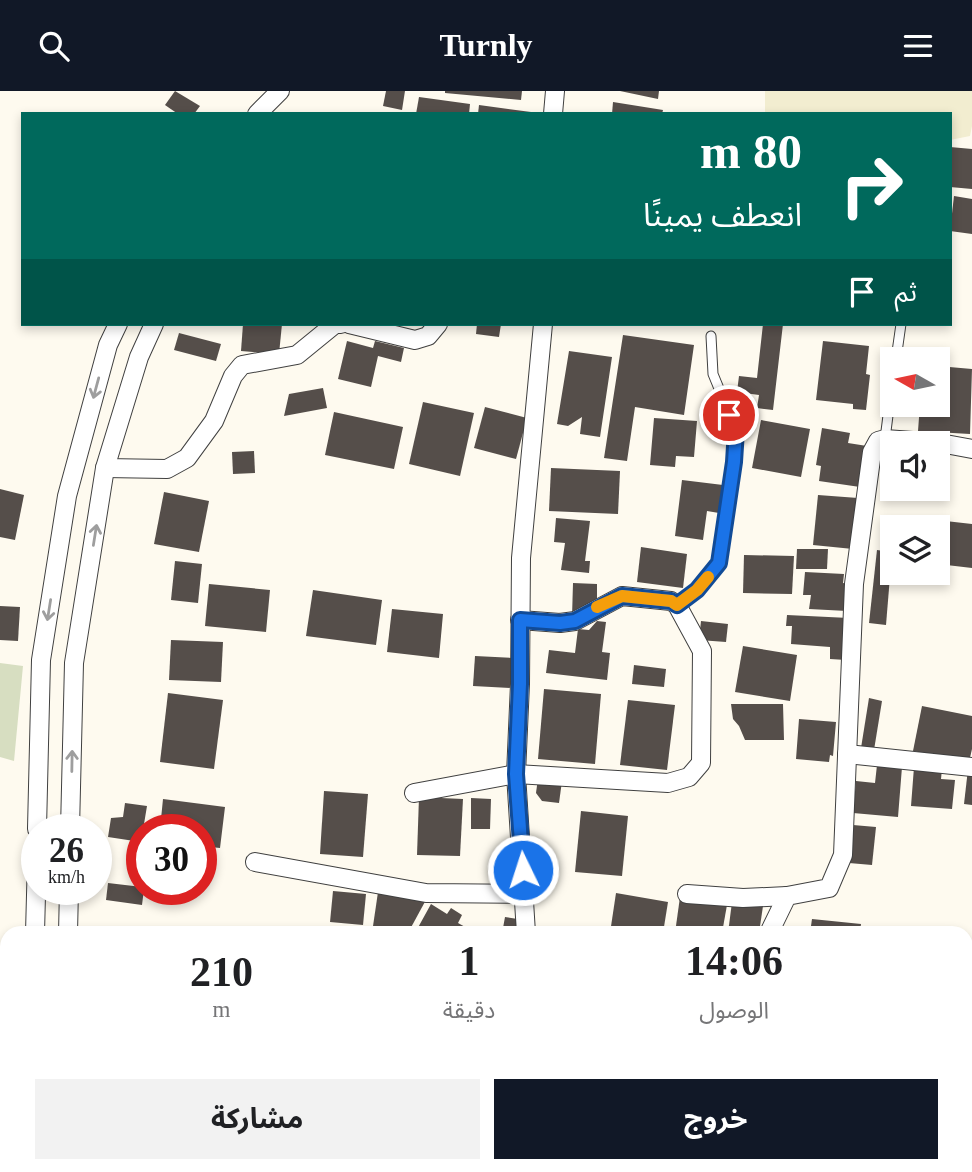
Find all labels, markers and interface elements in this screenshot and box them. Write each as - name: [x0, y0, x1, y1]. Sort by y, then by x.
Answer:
- icon: search: [35, 27, 73, 65]
- text: Turnly: [439, 27, 533, 63]
- icon: menu: [899, 27, 937, 65]
- text: 80 m: [700, 124, 802, 179]
- icon: right: [826, 140, 917, 231]
- text: انعطف يمينًا: [643, 197, 802, 233]
- icon: arrive: [843, 273, 881, 311]
- text: ثم: [895, 278, 917, 307]
- north arrow: [880, 347, 950, 417]
- map controls: [880, 347, 950, 585]
- one-way arrow: [89, 376, 102, 399]
- pin: [699, 385, 759, 445]
- icon: arrive: [710, 396, 748, 434]
- button: sound: [880, 431, 950, 501]
- button: layers: [880, 515, 950, 585]
- one-way arrow: [88, 525, 101, 547]
- one-way arrow: [42, 598, 55, 621]
- one-way arrow: [65, 750, 78, 773]
- speed limit sign: 30: [126, 814, 217, 905]
- text: 26: [49, 831, 84, 870]
- position arrow: [486, 833, 560, 907]
- text: km/h: [48, 867, 85, 887]
- text: 1: [459, 938, 480, 984]
- text: 14:06: [685, 938, 783, 984]
- text: 210: [190, 949, 253, 995]
- text: m: [212, 997, 230, 1022]
- text: دقيقة: [443, 998, 495, 1023]
- text: الوصول: [699, 998, 769, 1023]
- button: مشاركة: [35, 1079, 480, 1159]
- button: خروج: [494, 1079, 938, 1159]

